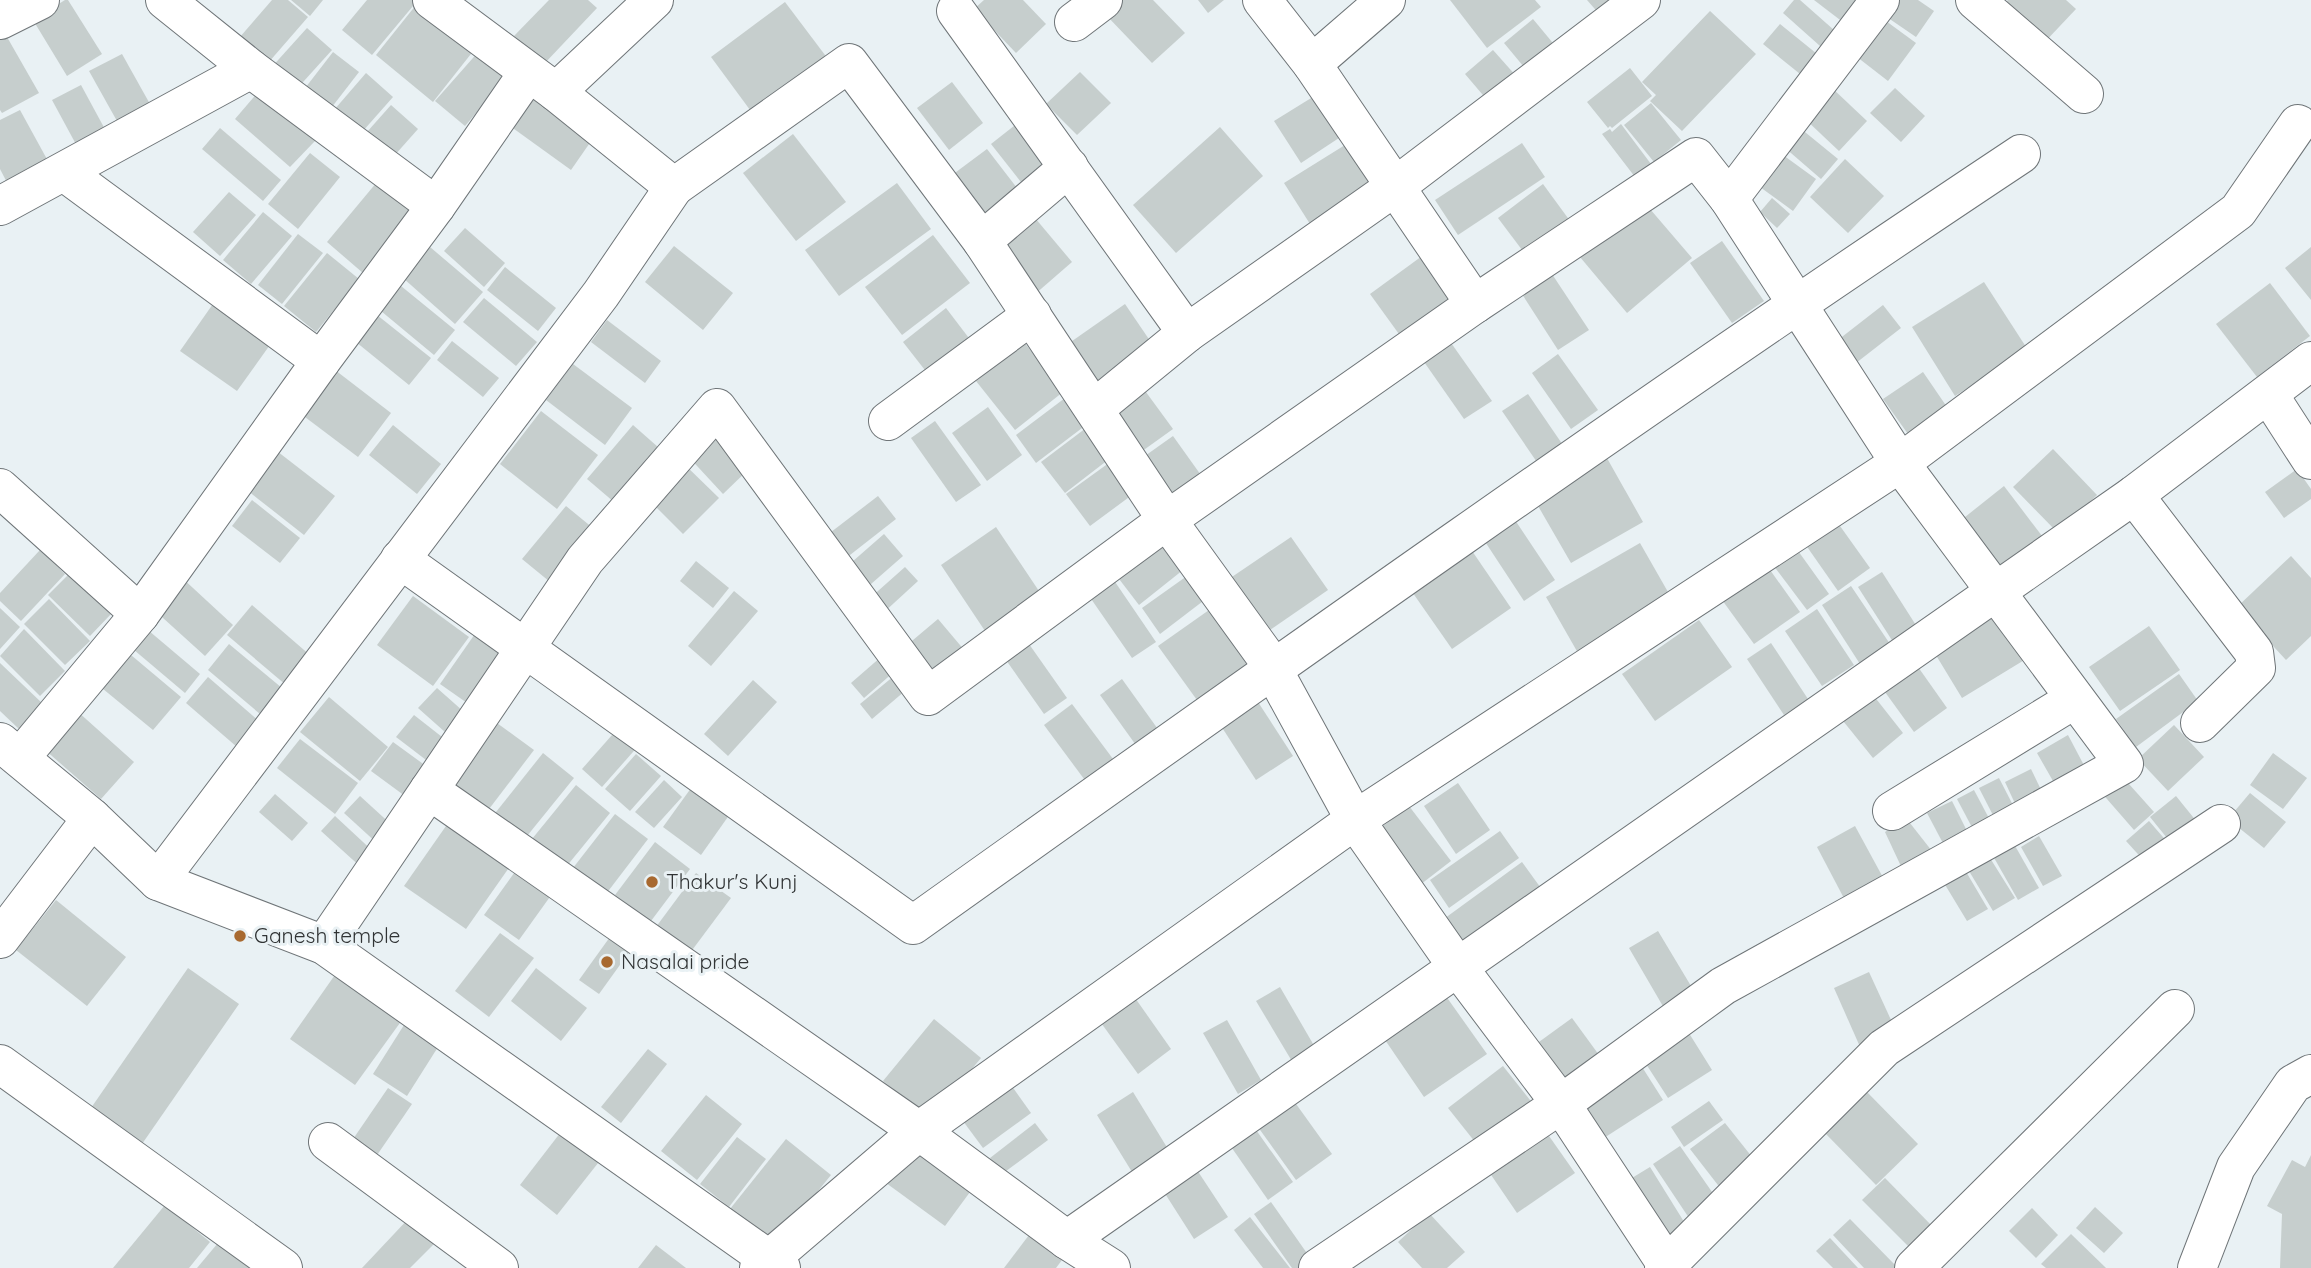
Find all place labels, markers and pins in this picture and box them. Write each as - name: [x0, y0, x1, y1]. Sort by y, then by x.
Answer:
- place label: Thakur's Kunj: [666, 868, 798, 894]
- marker: Thakur's Kunj: [644, 874, 660, 890]
- place label: Ganesh temple: [254, 922, 400, 948]
- marker: Ganesh temple: [232, 928, 248, 944]
- place label: Nasalai pride: [621, 948, 749, 974]
- marker: Nasalai pride: [599, 954, 615, 970]

